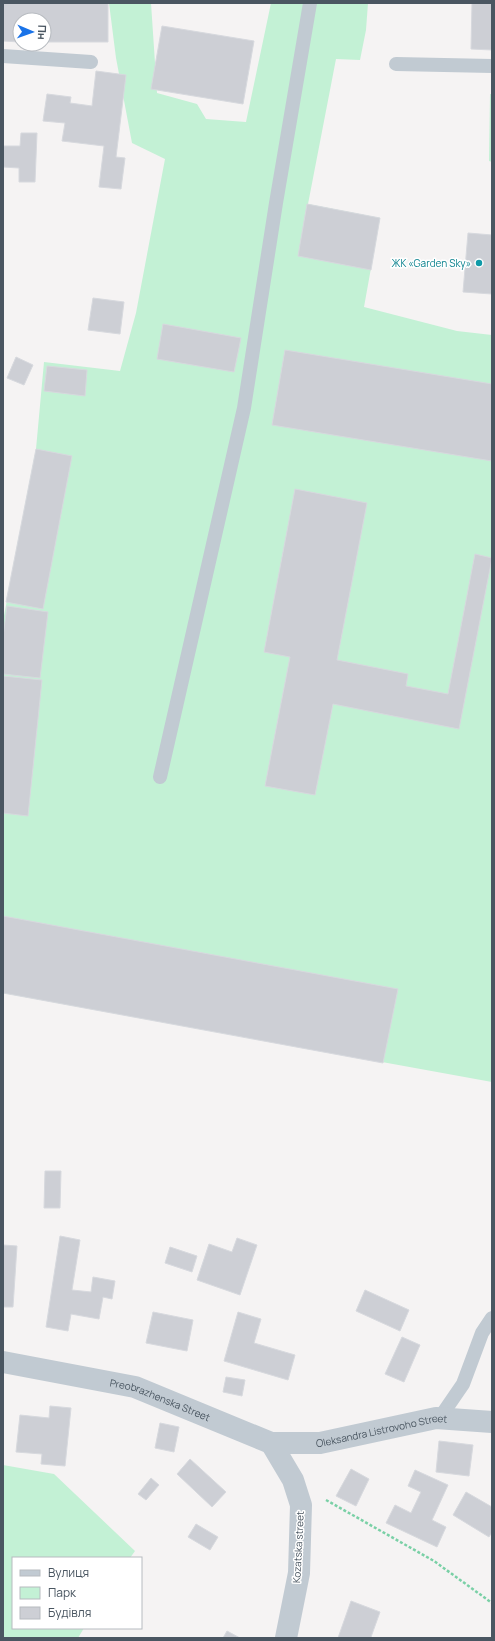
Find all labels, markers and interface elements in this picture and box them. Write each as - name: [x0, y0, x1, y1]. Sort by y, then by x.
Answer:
- north arrow: [12, 12, 52, 52]
- text: Пн: [35, 25, 50, 40]
- place label: ЖК «Garden Sky»: [392, 256, 471, 270]
- marker: ЖК «Garden Sky»: [474, 258, 484, 268]
- street label: Preobrazhenska Street: [109, 1375, 212, 1424]
- street label: Oleksandra Listrovoho Street: [316, 1411, 448, 1450]
- street label: Kozatska street: [289, 1511, 307, 1583]
- legend: [12, 1557, 142, 1629]
- text: Вулиця: [48, 1564, 89, 1581]
- text: Парк: [48, 1584, 77, 1601]
- text: Будівля: [48, 1604, 91, 1621]

